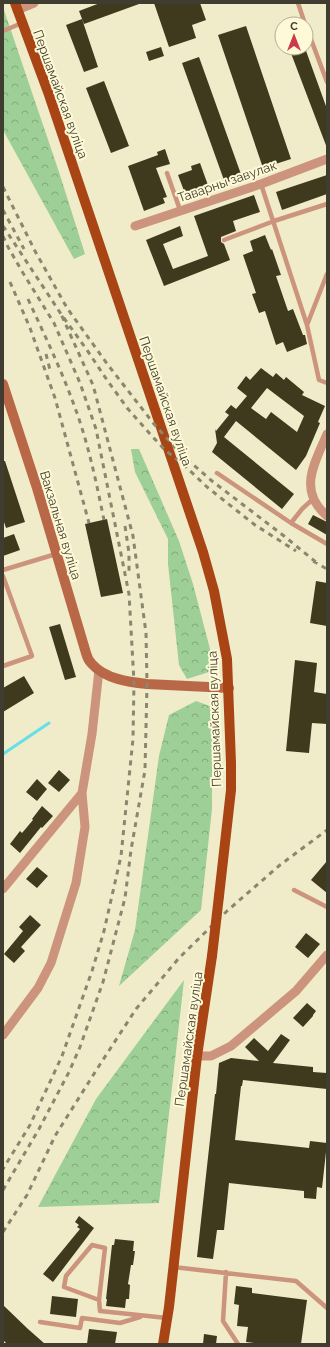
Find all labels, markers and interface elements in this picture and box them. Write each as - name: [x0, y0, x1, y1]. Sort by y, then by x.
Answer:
- north arrow: [274, 16, 314, 56]
- text: С: [290, 20, 298, 33]
- street label: Першамайская вуліца: [30, 28, 91, 161]
- street label: Таварны завулак: [176, 157, 279, 205]
- street label: Першамайская вуліца: [136, 334, 195, 468]
- street label: Вакзальная вуліца: [37, 469, 84, 581]
- street label: Першамайская вуліца: [205, 651, 224, 787]
- street label: Першамайская вуліца: [172, 971, 205, 1108]

